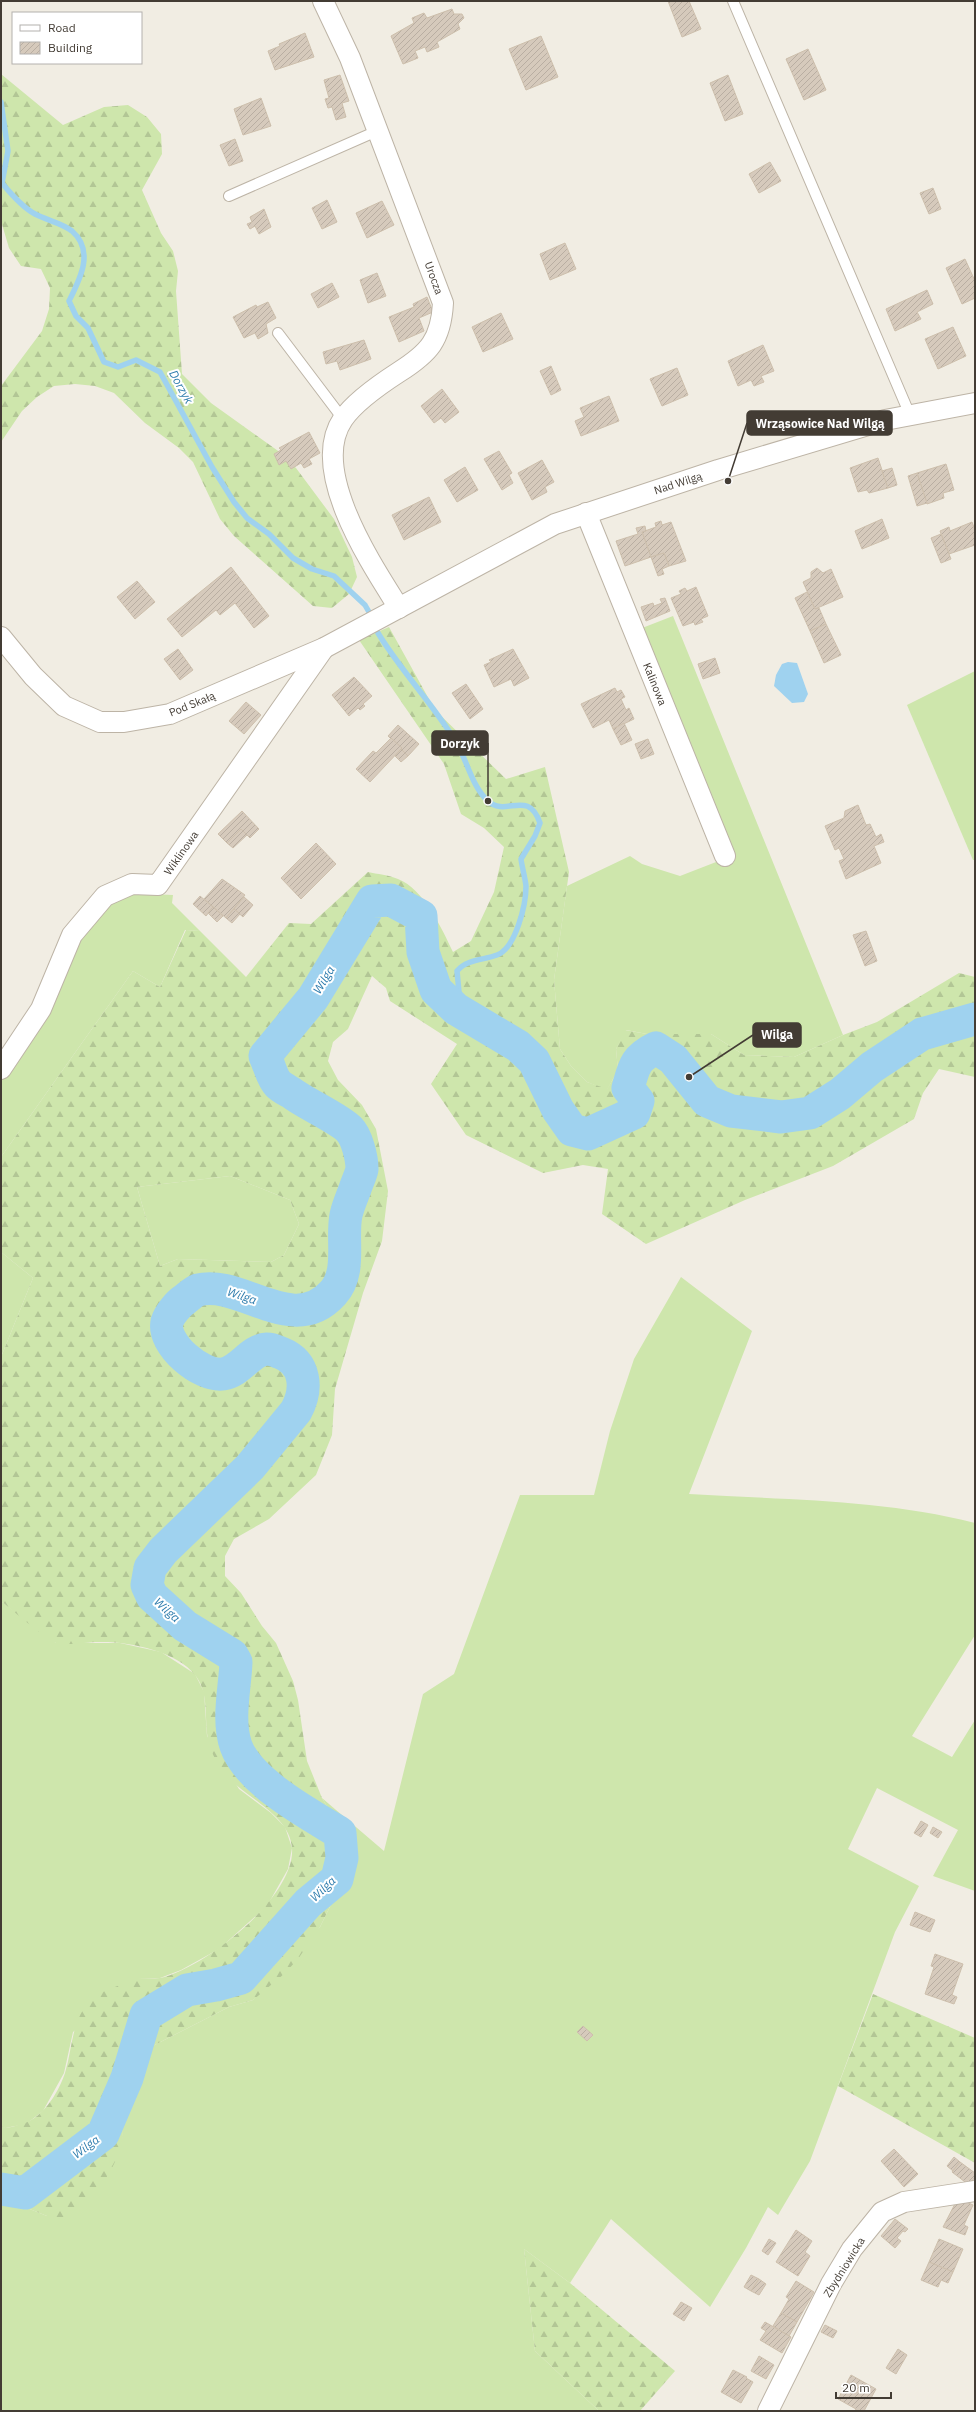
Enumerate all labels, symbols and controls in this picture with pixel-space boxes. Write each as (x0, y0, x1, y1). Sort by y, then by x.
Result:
legend (12, 12, 142, 64)
text: Road (48, 20, 76, 35)
text: Building (48, 40, 93, 55)
street label: Urocza (422, 260, 446, 297)
water label: Dorzyk (166, 367, 197, 407)
callout: Wrząsowice Nad Wilgą (747, 411, 892, 435)
text: Wrząsowice Nad Wilgą (755, 416, 885, 431)
street label: Nad Wilgą (652, 469, 704, 497)
street label: Kalinowa (640, 661, 670, 708)
street label: Pod Skałą (167, 688, 217, 720)
callout: Dorzyk (432, 731, 488, 755)
text: Dorzyk (440, 736, 480, 751)
street label: Wiklinowa (161, 828, 201, 878)
water label: Wilga (309, 963, 338, 996)
callout: Wilga (753, 1023, 801, 1047)
text: Wilga (761, 1027, 793, 1042)
water label: Wilga (226, 1284, 259, 1307)
water label: Wilga (151, 1594, 183, 1625)
water label: Wilga (307, 1873, 339, 1904)
water label: Wilga (69, 2132, 102, 2162)
street label: Zbydniowicka (820, 2234, 868, 2300)
scale bar (836, 2374, 891, 2400)
text: 20 m (842, 2380, 870, 2395)

